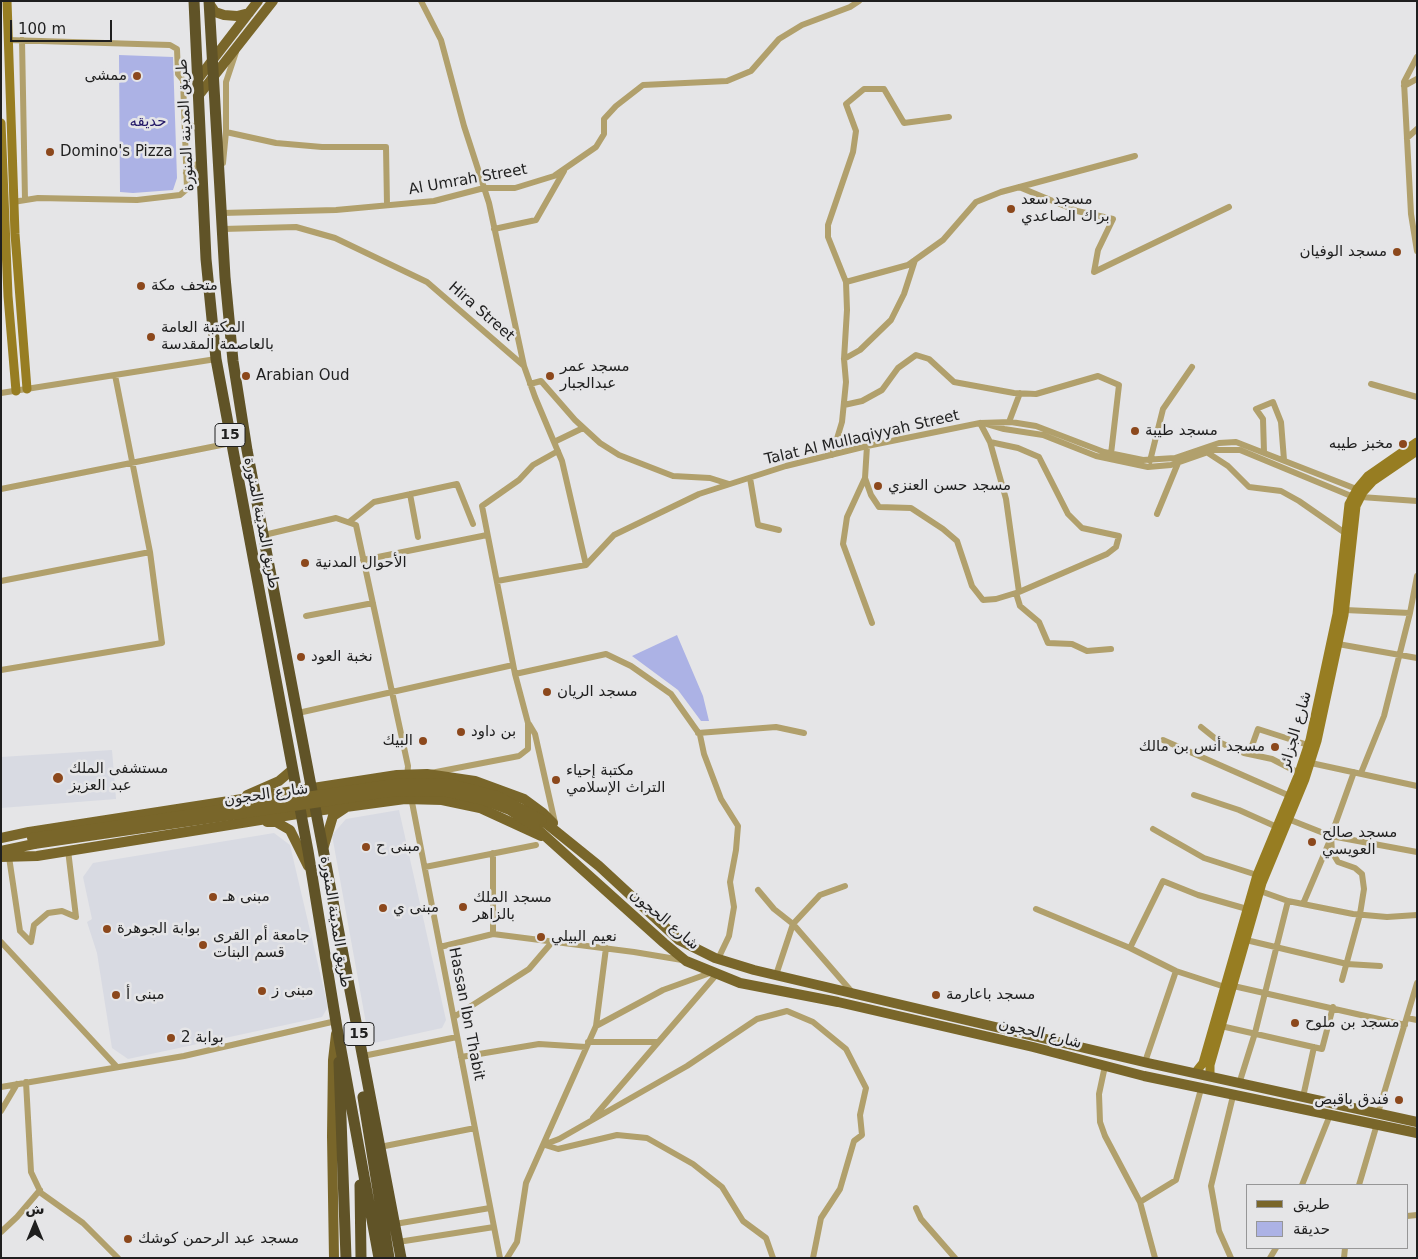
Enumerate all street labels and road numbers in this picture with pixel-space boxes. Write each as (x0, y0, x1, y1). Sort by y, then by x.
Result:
street label: طريق المدينة المنورة (174, 58, 198, 192)
street label: Al Umrah Street (407, 161, 529, 199)
street label: Hira Street (444, 279, 518, 345)
street label: Talat Al Mullaqiyyah Street (763, 407, 961, 469)
road number: 15 (215, 424, 245, 446)
street label: طريق المدينة المنورة (239, 456, 283, 590)
street label: شارع الجزائر (1276, 689, 1316, 773)
street label: شارع الحجون (223, 780, 309, 810)
street label: طريق المدينة المنورة (316, 855, 354, 989)
street label: شارع الحجون (626, 886, 702, 954)
street label: Hassan Ibn Thabit (444, 946, 488, 1082)
street label: شارع الحجون (997, 1015, 1083, 1053)
road number: 15 (344, 1022, 374, 1046)

